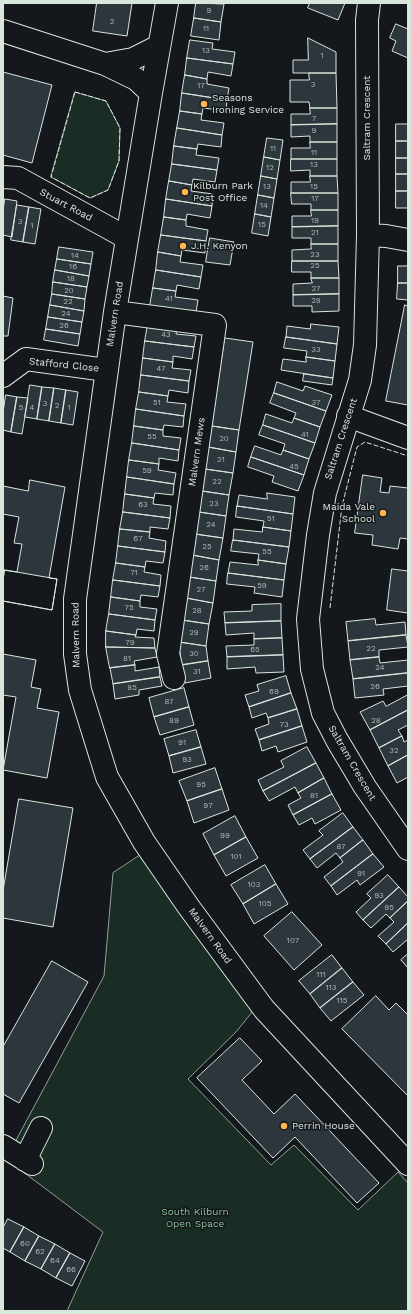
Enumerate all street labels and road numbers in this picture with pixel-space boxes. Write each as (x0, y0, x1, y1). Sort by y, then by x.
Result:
street label: Saltram Crescent (361, 75, 373, 161)
street label: Stuart Road (37, 186, 95, 224)
street label: Malvern Road (104, 280, 126, 348)
street label: Stafford Close (28, 355, 100, 375)
street label: Saltram Crescent (322, 397, 360, 481)
street label: Malvern Mews (186, 417, 208, 487)
street label: Malvern Road (69, 602, 83, 668)
street label: Saltram Crescent (326, 723, 378, 803)
street label: Malvern Road (186, 906, 234, 966)

